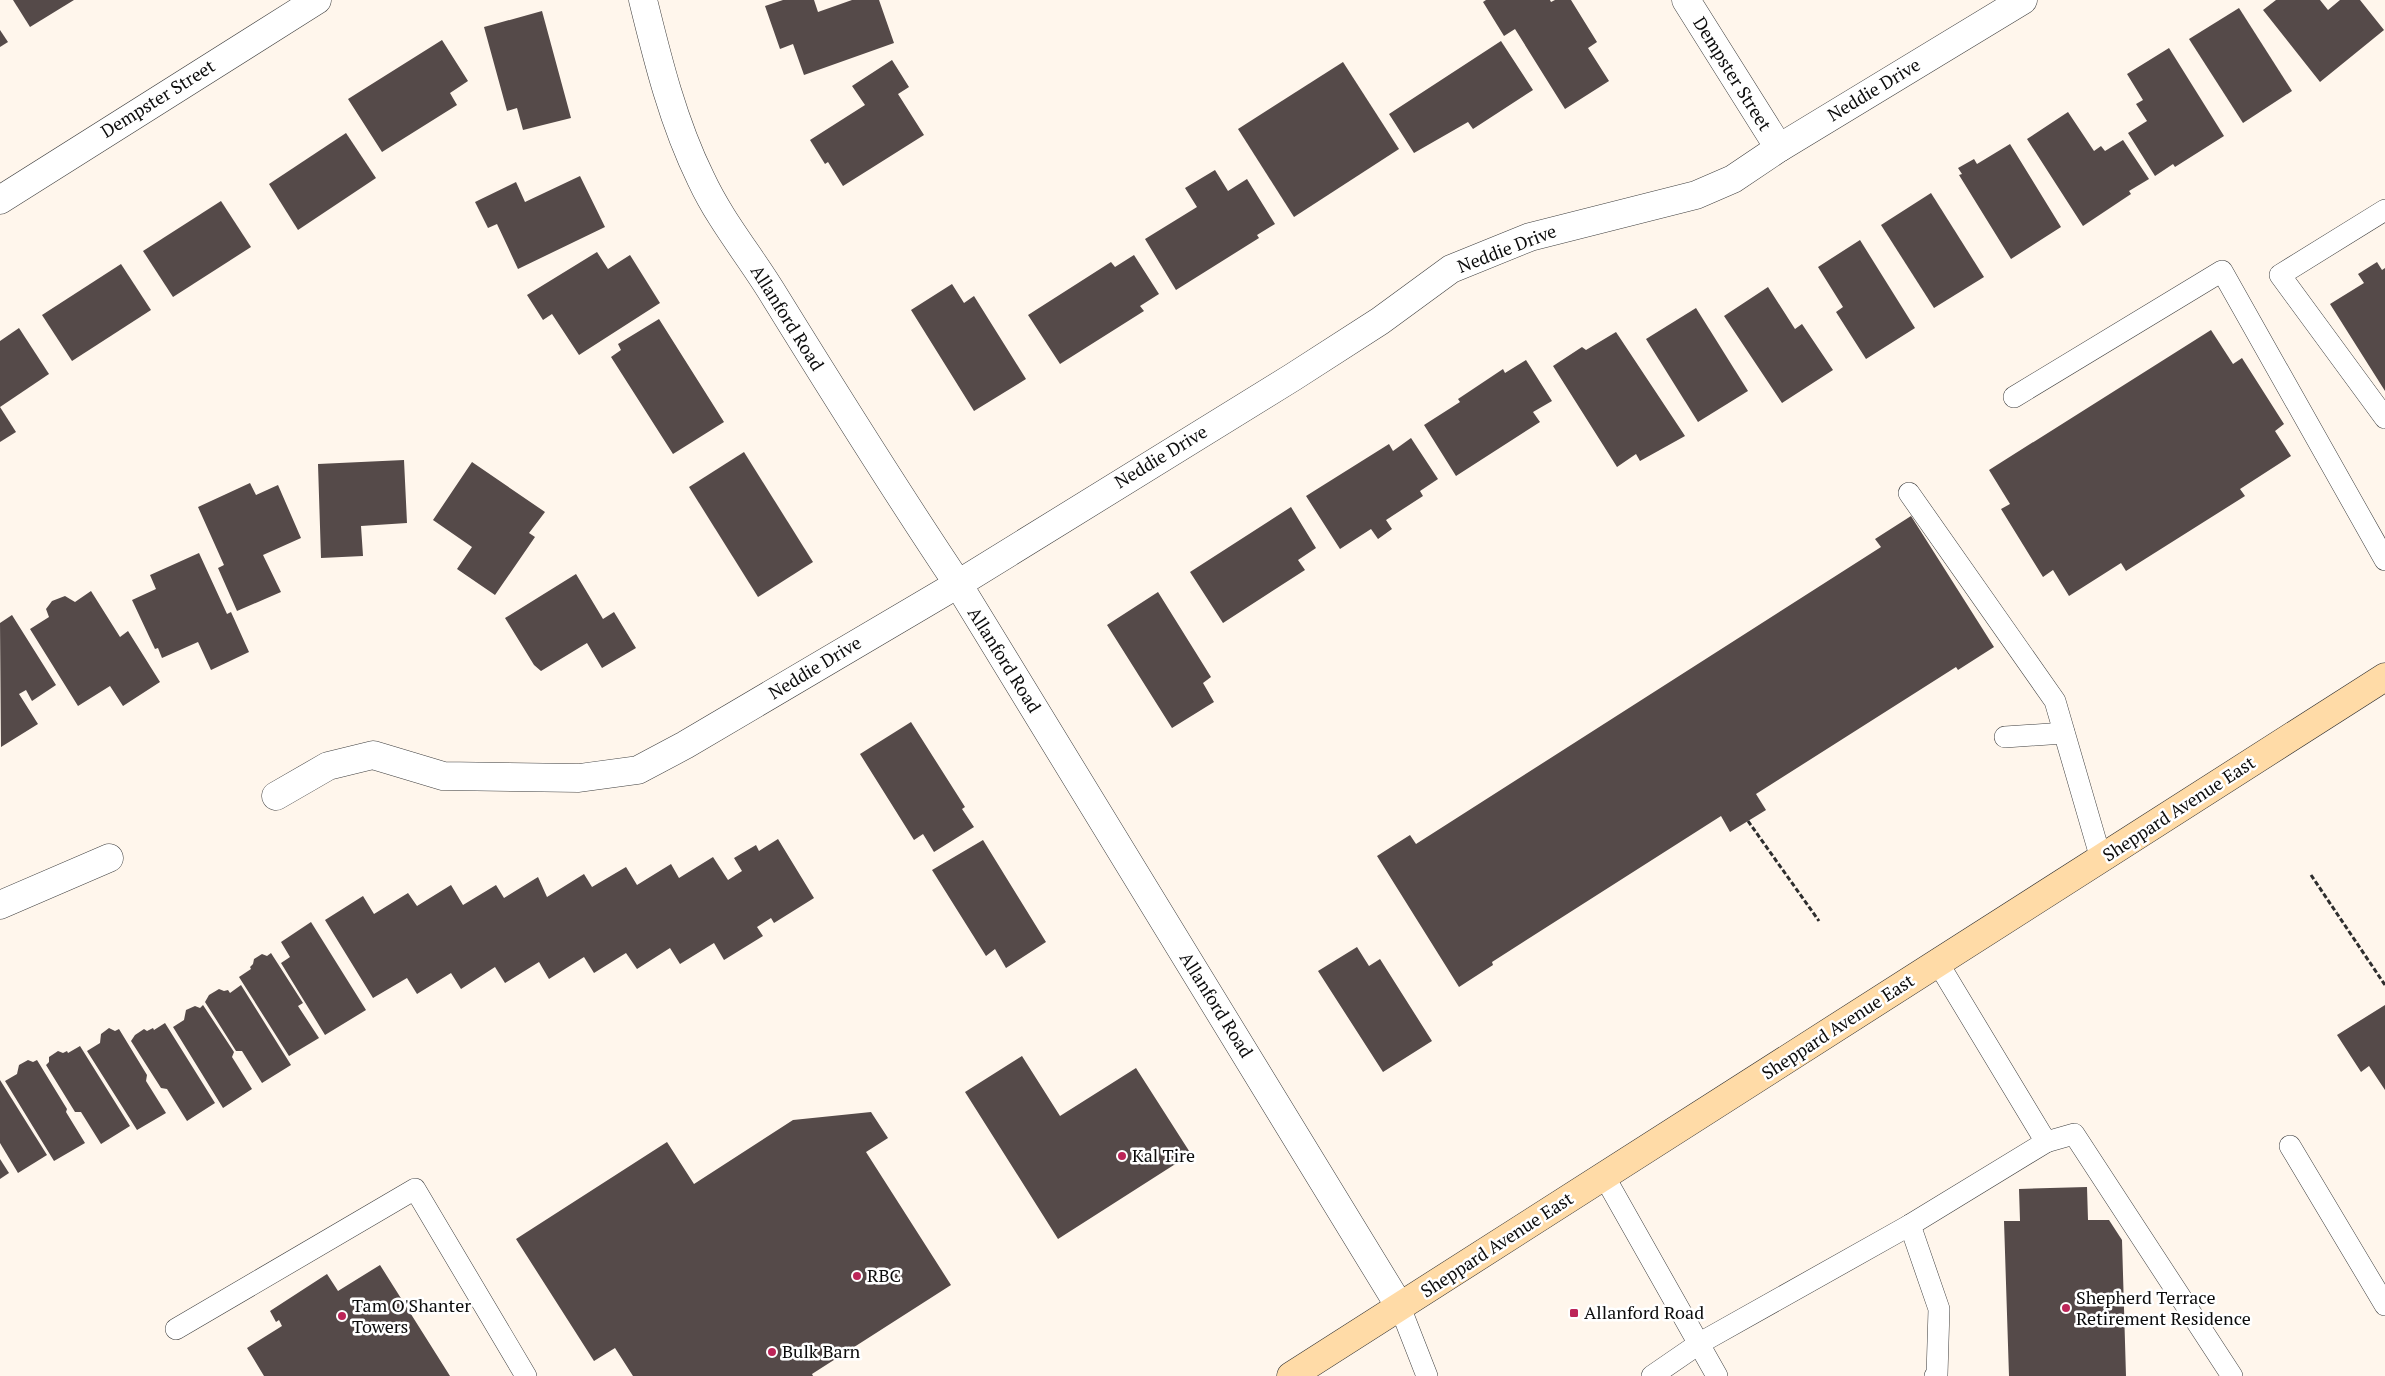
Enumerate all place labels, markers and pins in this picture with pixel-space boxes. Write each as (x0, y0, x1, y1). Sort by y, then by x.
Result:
place label: Kal Tire (1132, 1143, 1195, 1167)
marker: Kal Tire (1116, 1150, 1128, 1162)
place label: RBC (867, 1263, 901, 1287)
marker: RBC (851, 1270, 863, 1282)
place label: Shepherd Terrace Retirement Residence (2076, 1285, 2251, 1330)
place label: Tam O'Shanter Towers (352, 1293, 471, 1338)
place label: Allanford Road (1584, 1300, 1704, 1324)
marker: Shepherd Terrace Retirement Residence (2060, 1302, 2072, 1314)
marker: Allanford Road (1568, 1307, 1580, 1319)
marker: Tam O'Shanter Towers (336, 1310, 348, 1322)
place label: Bulk Barn (782, 1339, 861, 1363)
marker: Bulk Barn (766, 1346, 778, 1358)

